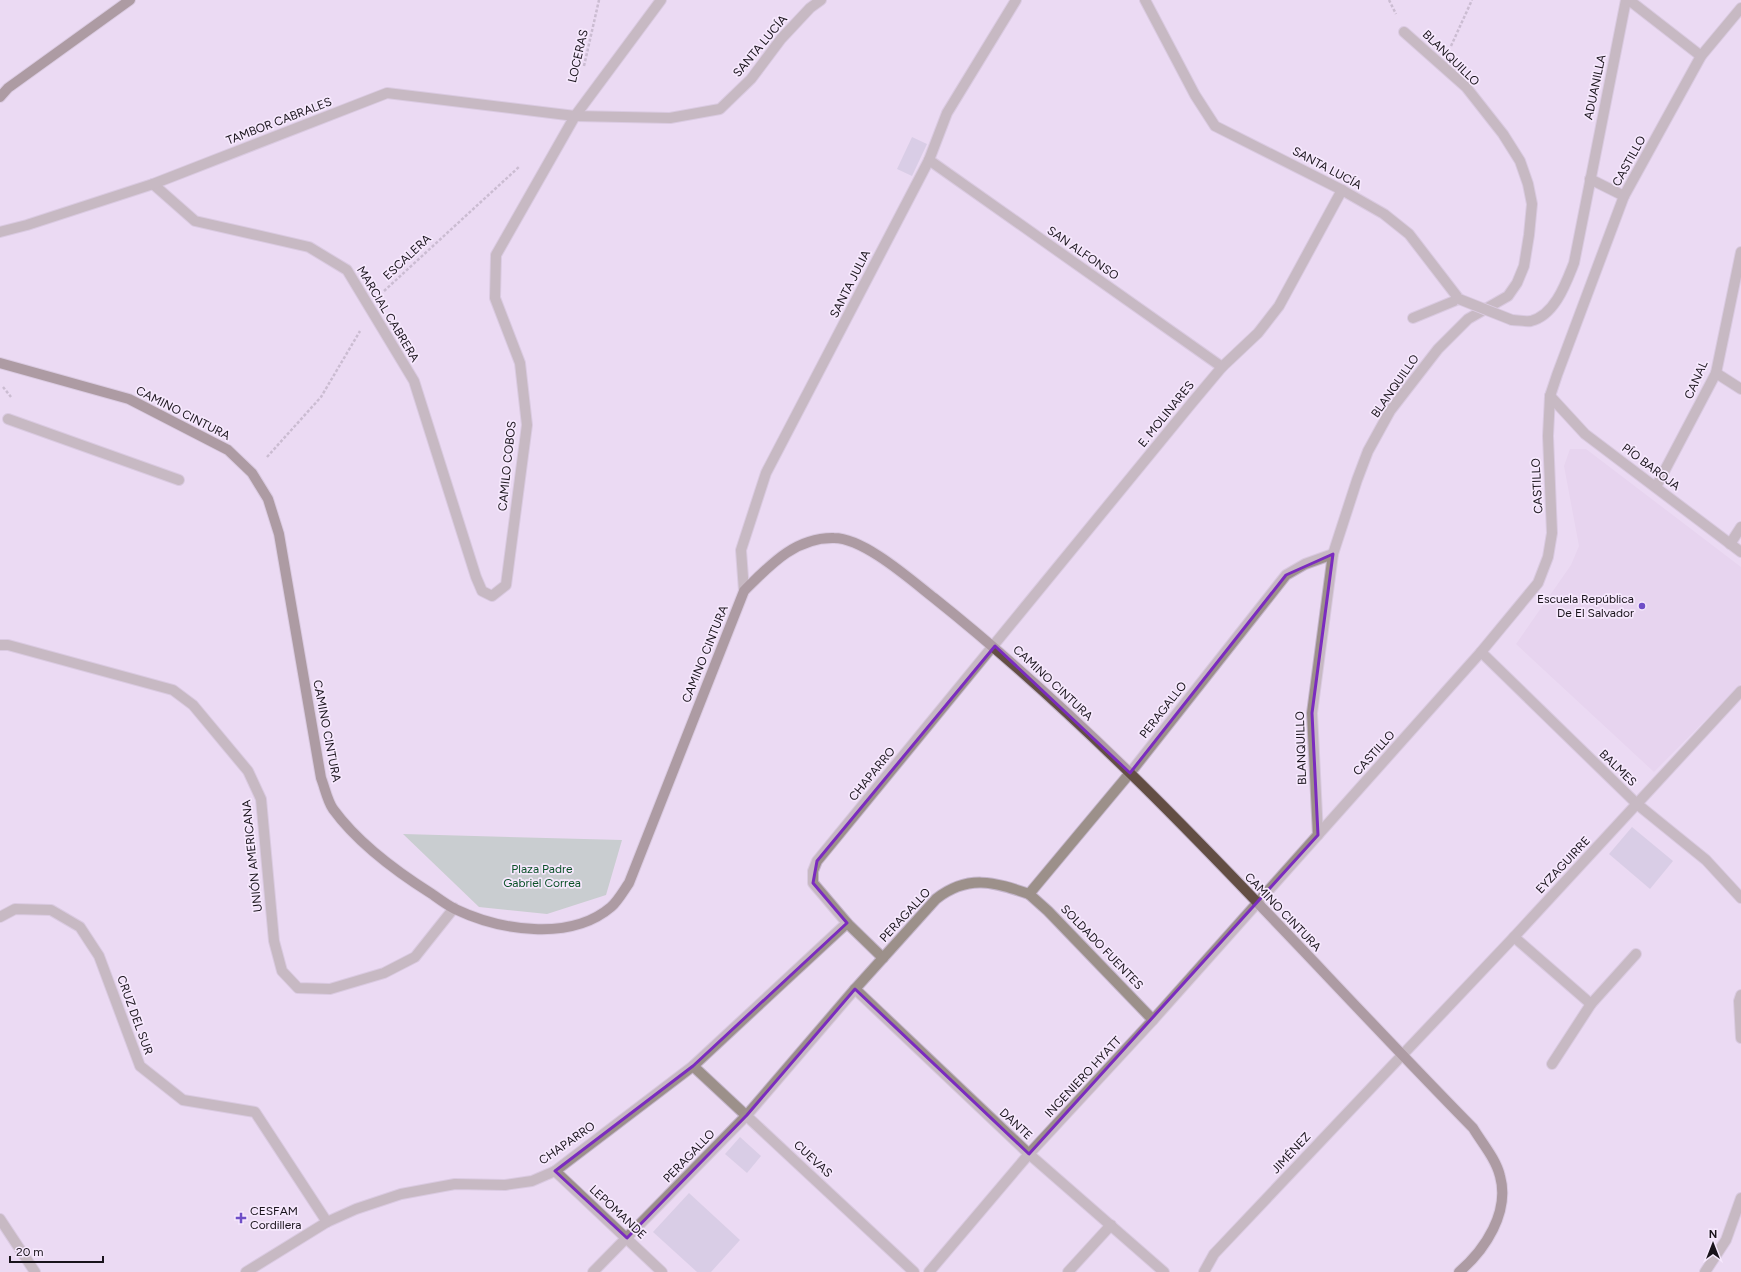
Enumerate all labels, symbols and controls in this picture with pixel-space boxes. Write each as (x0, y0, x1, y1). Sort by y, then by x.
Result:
street label: SANTA LUCÍA (730, 12, 790, 80)
street label: BLANQUILLO (1420, 27, 1482, 89)
street label: LOCERAS (565, 28, 591, 84)
street label: ADUANILLA (1581, 53, 1609, 121)
street label: TAMBOR CABRALES (224, 94, 334, 148)
street label: CASTILLO (1609, 133, 1649, 189)
street label: SANTA LUCÍA (1290, 144, 1364, 192)
street label: SAN ALFONSO (1045, 223, 1121, 283)
street label: ESCALERA (380, 231, 434, 283)
street label: SANTA JULIA (827, 248, 873, 320)
street label: MARCIAL CABRERA (354, 264, 422, 364)
street label: BLANQUILLO (1368, 352, 1422, 420)
street label: CANAL (1681, 358, 1711, 401)
street label: E. MOLINARES (1135, 378, 1197, 450)
street label: CAMINO CINTURA (134, 383, 232, 443)
street label: CAMILO COBOS (495, 420, 519, 512)
street label: PÍO BAROJA (1619, 441, 1683, 493)
street label: CASTILLO (1529, 458, 1545, 514)
place label: Escuela República De El Salvador (1537, 592, 1634, 620)
marker: Escuela República De El Salvador (1637, 601, 1647, 611)
street label: CAMINO CINTURA (679, 603, 731, 705)
street label: CAMINO CINTURA (1010, 643, 1096, 723)
street label: CAMINO CINTURA (310, 679, 344, 783)
street label: PERAGALLO (1137, 679, 1189, 741)
street label: BLANQUILLO (1293, 711, 1309, 785)
street label: CASTILLO (1350, 728, 1398, 778)
street label: CHAPARRO (846, 744, 898, 804)
street label: BALMES (1596, 747, 1640, 789)
street label: UNIÓN AMERICANA (239, 799, 265, 913)
street label: EYZAGUIRRE (1533, 834, 1593, 896)
park label: Plaza Padre Gabriel Correa (503, 862, 581, 890)
street label: CAMINO CINTURA (1242, 870, 1324, 954)
street label: PERAGALLO (877, 885, 933, 945)
street label: SOLDADO FUENTES (1058, 902, 1146, 992)
street label: CRUZ DEL SUR (114, 973, 156, 1057)
street label: INGENIERO HYATT (1042, 1033, 1124, 1120)
street label: DANTE (997, 1105, 1035, 1143)
street label: CHAPARRO (536, 1119, 598, 1167)
street label: PERAGALLO (660, 1127, 718, 1185)
street label: JIMÉNEZ (1269, 1129, 1314, 1176)
street label: CUEVAS (791, 1138, 835, 1180)
street label: LEPOMANDE (587, 1182, 649, 1242)
place label: CESFAM Cordillera (250, 1204, 302, 1232)
marker: CESFAM Cordillera (235, 1212, 247, 1224)
north arrow (1693, 1224, 1733, 1264)
text: N (1709, 1228, 1717, 1241)
scale bar (10, 1238, 103, 1264)
text: 20 m (16, 1245, 44, 1259)

